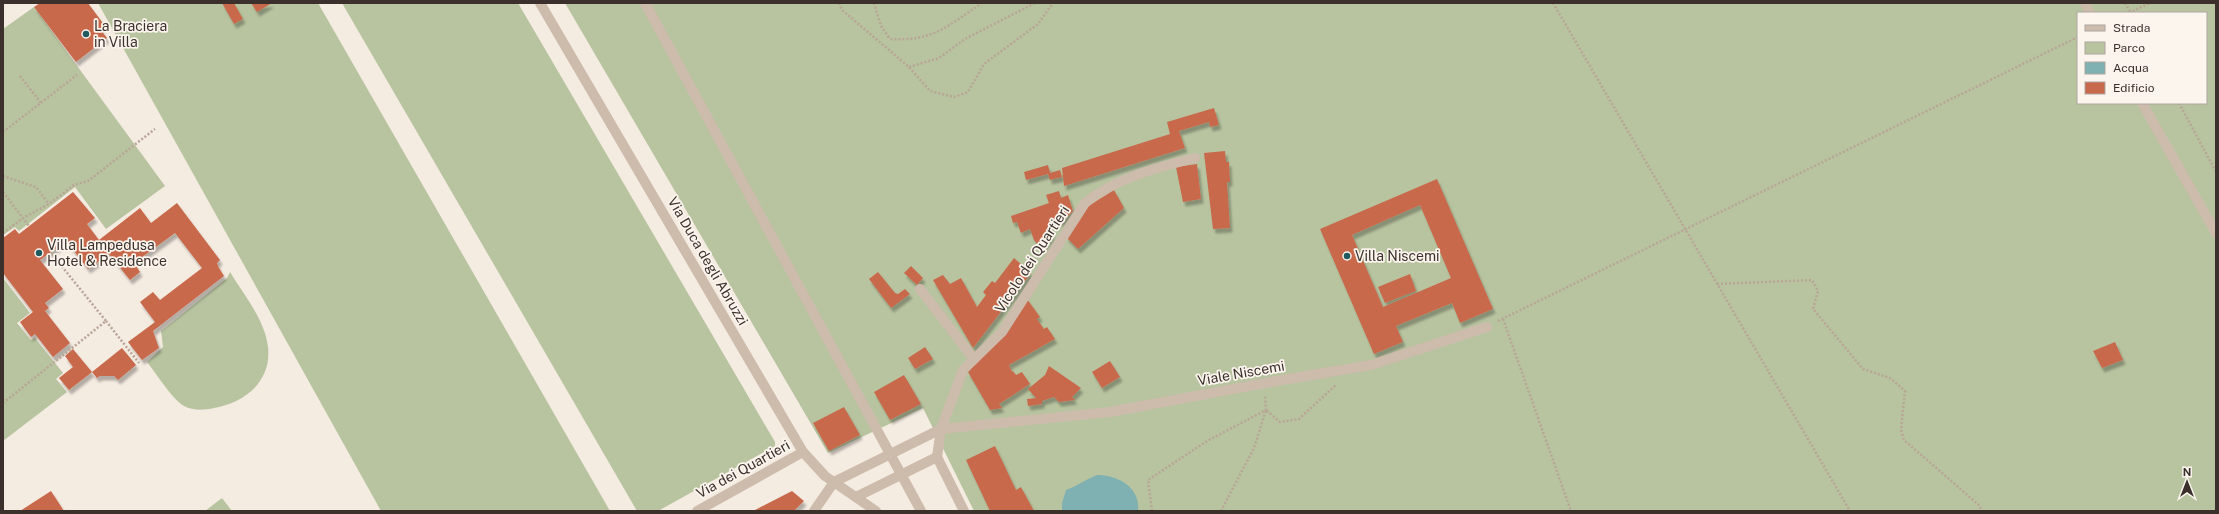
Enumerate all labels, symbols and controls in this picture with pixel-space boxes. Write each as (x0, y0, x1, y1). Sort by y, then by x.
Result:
legend (2077, 12, 2207, 104)
place label: La Braciera in Villa (94, 18, 167, 50)
text: Strada (2113, 21, 2150, 35)
marker: La Braciera in Villa (81, 29, 91, 39)
text: Parco (2113, 41, 2145, 55)
text: Acqua (2113, 61, 2149, 75)
text: Edificio (2113, 81, 2155, 95)
street label: Via Duca degli Abruzzi (665, 194, 751, 328)
street label: Vicolo dei Quartieri (992, 203, 1072, 315)
place label: Villa Lampedusa Hotel & Residence (47, 237, 167, 269)
marker: Villa Lampedusa Hotel & Residence (34, 248, 44, 258)
place label: Villa Niscemi (1355, 248, 1440, 264)
marker: Villa Niscemi (1342, 251, 1352, 261)
street label: Viale Niscemi (1196, 357, 1286, 389)
street label: Via dei Quartieri (693, 437, 793, 501)
north arrow (2167, 462, 2207, 502)
text: N (2183, 466, 2191, 478)

